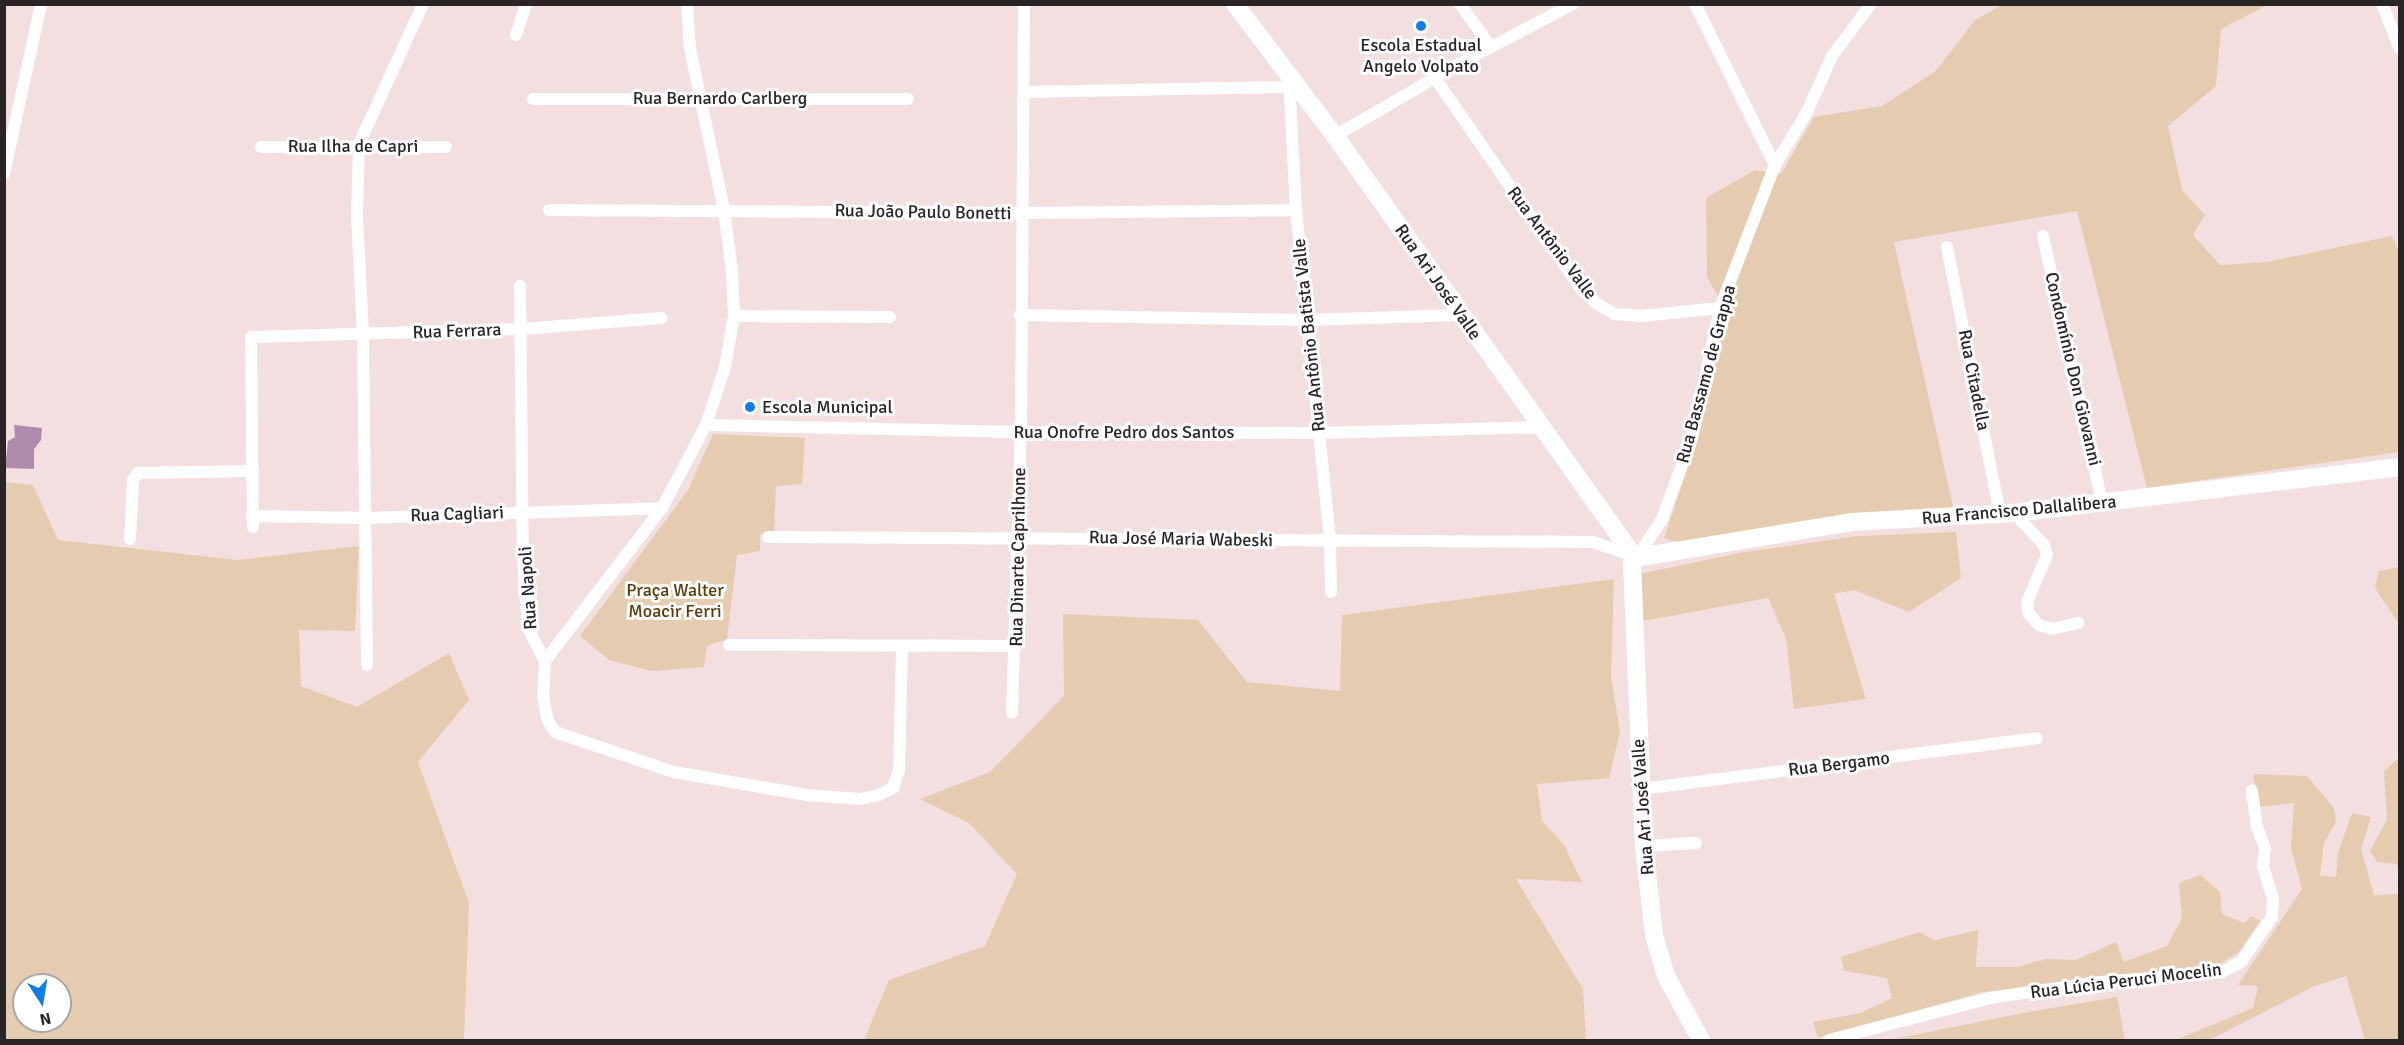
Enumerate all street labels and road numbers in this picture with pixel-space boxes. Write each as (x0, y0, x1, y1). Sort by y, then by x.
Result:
street label: Rua Bernardo Carlberg (633, 87, 807, 109)
street label: Rua Ilha de Capri (288, 135, 418, 157)
street label: Rua Antônio Valle (1503, 182, 1601, 304)
street label: Rua João Paulo Bonetti (834, 200, 1012, 224)
street label: Rua Ari José Valle (1390, 220, 1486, 344)
street label: Rua Antônio Batista Valle (1288, 237, 1330, 433)
street label: Condomínio Don Giovanni (2040, 270, 2106, 468)
street label: Rua Bassamo de Grappa (1672, 282, 1740, 466)
street label: Rua Ferrara (412, 319, 502, 343)
street label: Rua Citadella (1954, 328, 1994, 432)
street label: Rua Onofre Pedro dos Santos (1014, 421, 1234, 443)
street label: Rua Dinarte Caprilhone (1006, 467, 1030, 647)
street label: Rua Francisco Dallalibera (1921, 491, 2117, 529)
street label: Rua Cagliari (410, 502, 504, 526)
street label: Rua José Maria Wabeski (1089, 527, 1273, 551)
street label: Rua Napoli (514, 546, 542, 630)
street label: Rua Ari José Valle (1627, 738, 1659, 876)
street label: Rua Bergamo (1787, 747, 1891, 781)
street label: Rua Lúcia Peruci Mocelin (2029, 959, 2223, 1003)

